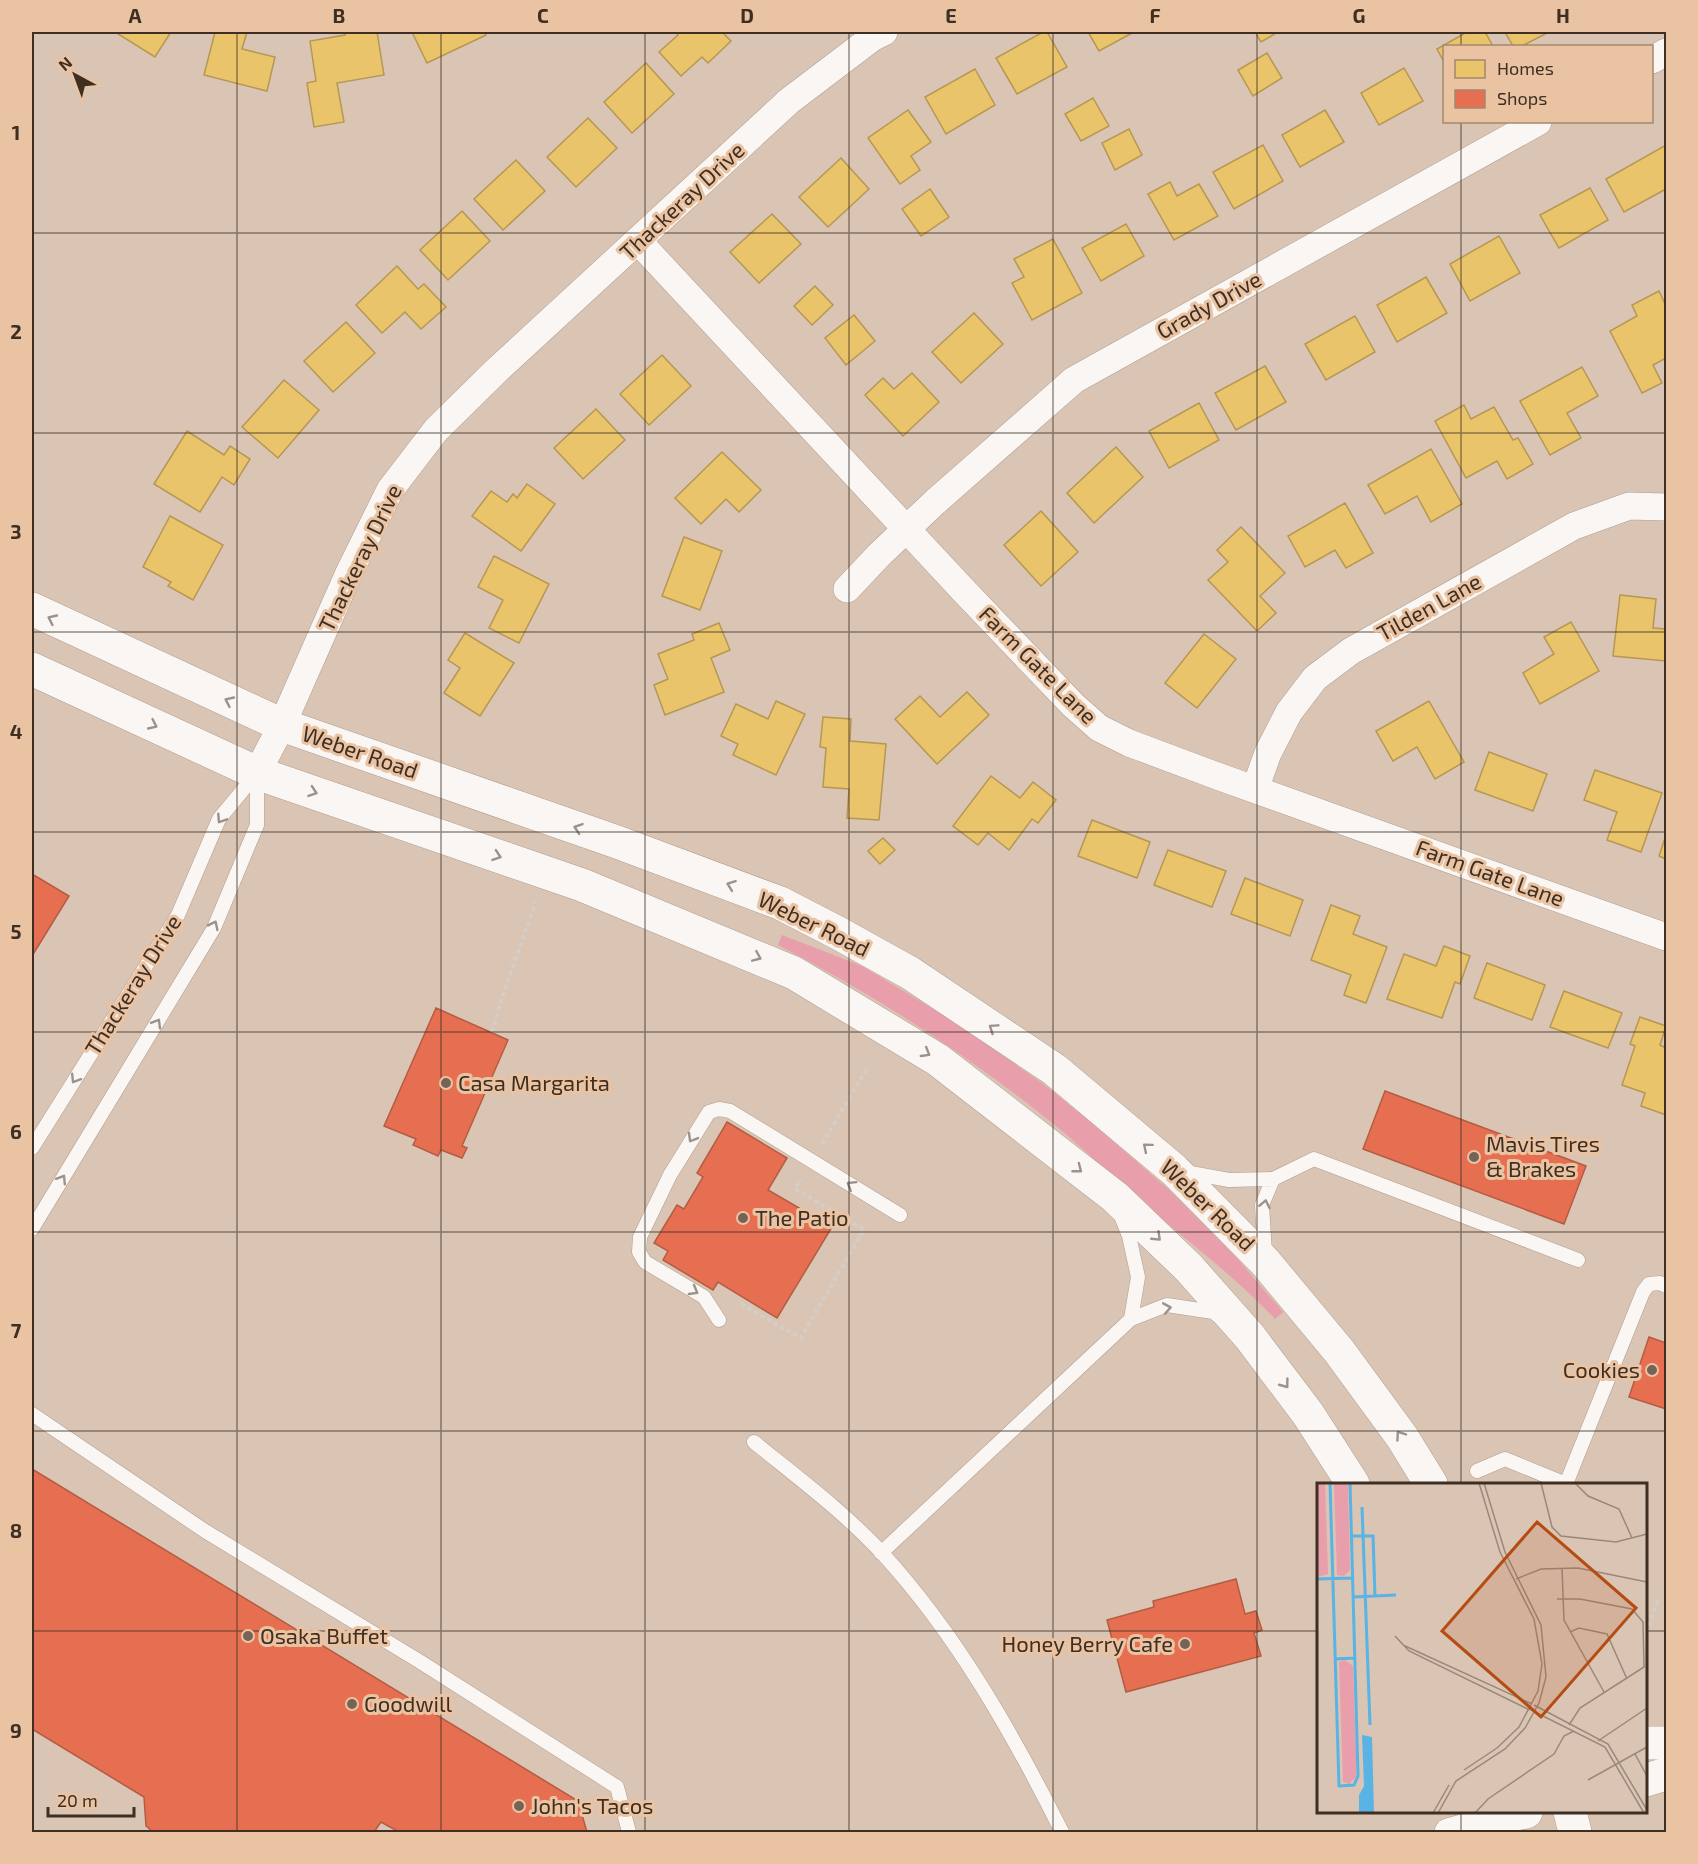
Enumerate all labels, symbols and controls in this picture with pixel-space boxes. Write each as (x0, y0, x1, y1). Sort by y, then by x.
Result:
text: A (128, 3, 142, 27)
text: B (333, 3, 345, 27)
text: C (537, 3, 549, 27)
text: D (740, 3, 754, 27)
text: E (945, 3, 957, 27)
text: F (1149, 3, 1161, 27)
text: G (1353, 3, 1365, 27)
text: H (1556, 3, 1570, 27)
north arrow (45, 45, 105, 105)
legend (1443, 45, 1653, 123)
text: N (54, 52, 75, 74)
text: Homes (1497, 57, 1554, 79)
text: Shops (1497, 87, 1547, 109)
text: 1 (12, 120, 20, 144)
street label: Thackeray Drive (614, 136, 749, 264)
street label: Grady Drive (1152, 265, 1265, 344)
text: 2 (10, 319, 22, 343)
street label: Thackeray Drive (312, 480, 406, 635)
text: 3 (10, 519, 22, 543)
street label: Tilden Lane (1372, 567, 1485, 645)
street label: Farm Gate Lane (975, 600, 1103, 728)
one-way arrow (47, 614, 58, 626)
one-way arrow (224, 696, 235, 708)
one-way arrow (147, 717, 158, 729)
text: 4 (10, 719, 23, 743)
street label: Weber Road (299, 719, 422, 783)
one-way arrow (307, 785, 318, 798)
one-way arrow (217, 812, 228, 823)
one-way arrow (573, 822, 584, 835)
street label: Farm Gate Lane (1413, 833, 1568, 911)
one-way arrow (491, 848, 502, 861)
one-way arrow (726, 879, 736, 892)
street label: Weber Road (755, 885, 874, 961)
street label: Thackeray Drive (79, 910, 186, 1059)
text: 5 (10, 919, 22, 943)
one-way arrow (207, 921, 219, 932)
one-way arrow (751, 950, 762, 962)
one-way arrow (150, 1019, 162, 1029)
one-way arrow (989, 1024, 1000, 1035)
one-way arrow (920, 1045, 931, 1056)
place label: Casa Margarita (458, 1069, 610, 1095)
one-way arrow (70, 1073, 82, 1083)
marker: Casa Margarita (439, 1076, 453, 1090)
text: 6 (10, 1119, 22, 1143)
place label: Mavis Tires & Brakes (1486, 1130, 1600, 1181)
one-way arrow (687, 1132, 699, 1143)
one-way arrow (1143, 1143, 1154, 1154)
marker: Mavis Tires & Brakes (1467, 1150, 1481, 1164)
street label: Weber Road (1156, 1153, 1261, 1256)
one-way arrow (1072, 1161, 1083, 1172)
one-way arrow (55, 1175, 67, 1185)
one-way arrow (846, 1181, 857, 1192)
one-way arrow (1257, 1199, 1270, 1209)
place label: The Patio (755, 1204, 849, 1230)
marker: The Patio (736, 1211, 750, 1225)
one-way arrow (1150, 1230, 1161, 1241)
one-way arrow (688, 1284, 698, 1296)
one-way arrow (1162, 1302, 1171, 1314)
text: 7 (11, 1318, 22, 1342)
place label: Cookies (1563, 1356, 1640, 1382)
marker: Cookies (1645, 1363, 1659, 1377)
one-way arrow (1278, 1377, 1289, 1388)
one-way arrow (1396, 1430, 1407, 1441)
inset map (1317, 1483, 1647, 1813)
text: 8 (10, 1518, 22, 1542)
place label: Osaka Buffet (260, 1622, 388, 1648)
marker: Osaka Buffet (241, 1629, 255, 1643)
place label: Honey Berry Cafe (1001, 1630, 1173, 1656)
marker: Honey Berry Cafe (1178, 1637, 1192, 1651)
place label: Goodwill (364, 1690, 453, 1716)
marker: Goodwill (345, 1697, 359, 1711)
text: 9 (10, 1718, 22, 1742)
scale bar (48, 1780, 134, 1818)
text: 20 m (57, 1789, 98, 1811)
place label: John's Tacos (531, 1792, 654, 1818)
marker: John's Tacos (512, 1799, 526, 1813)

